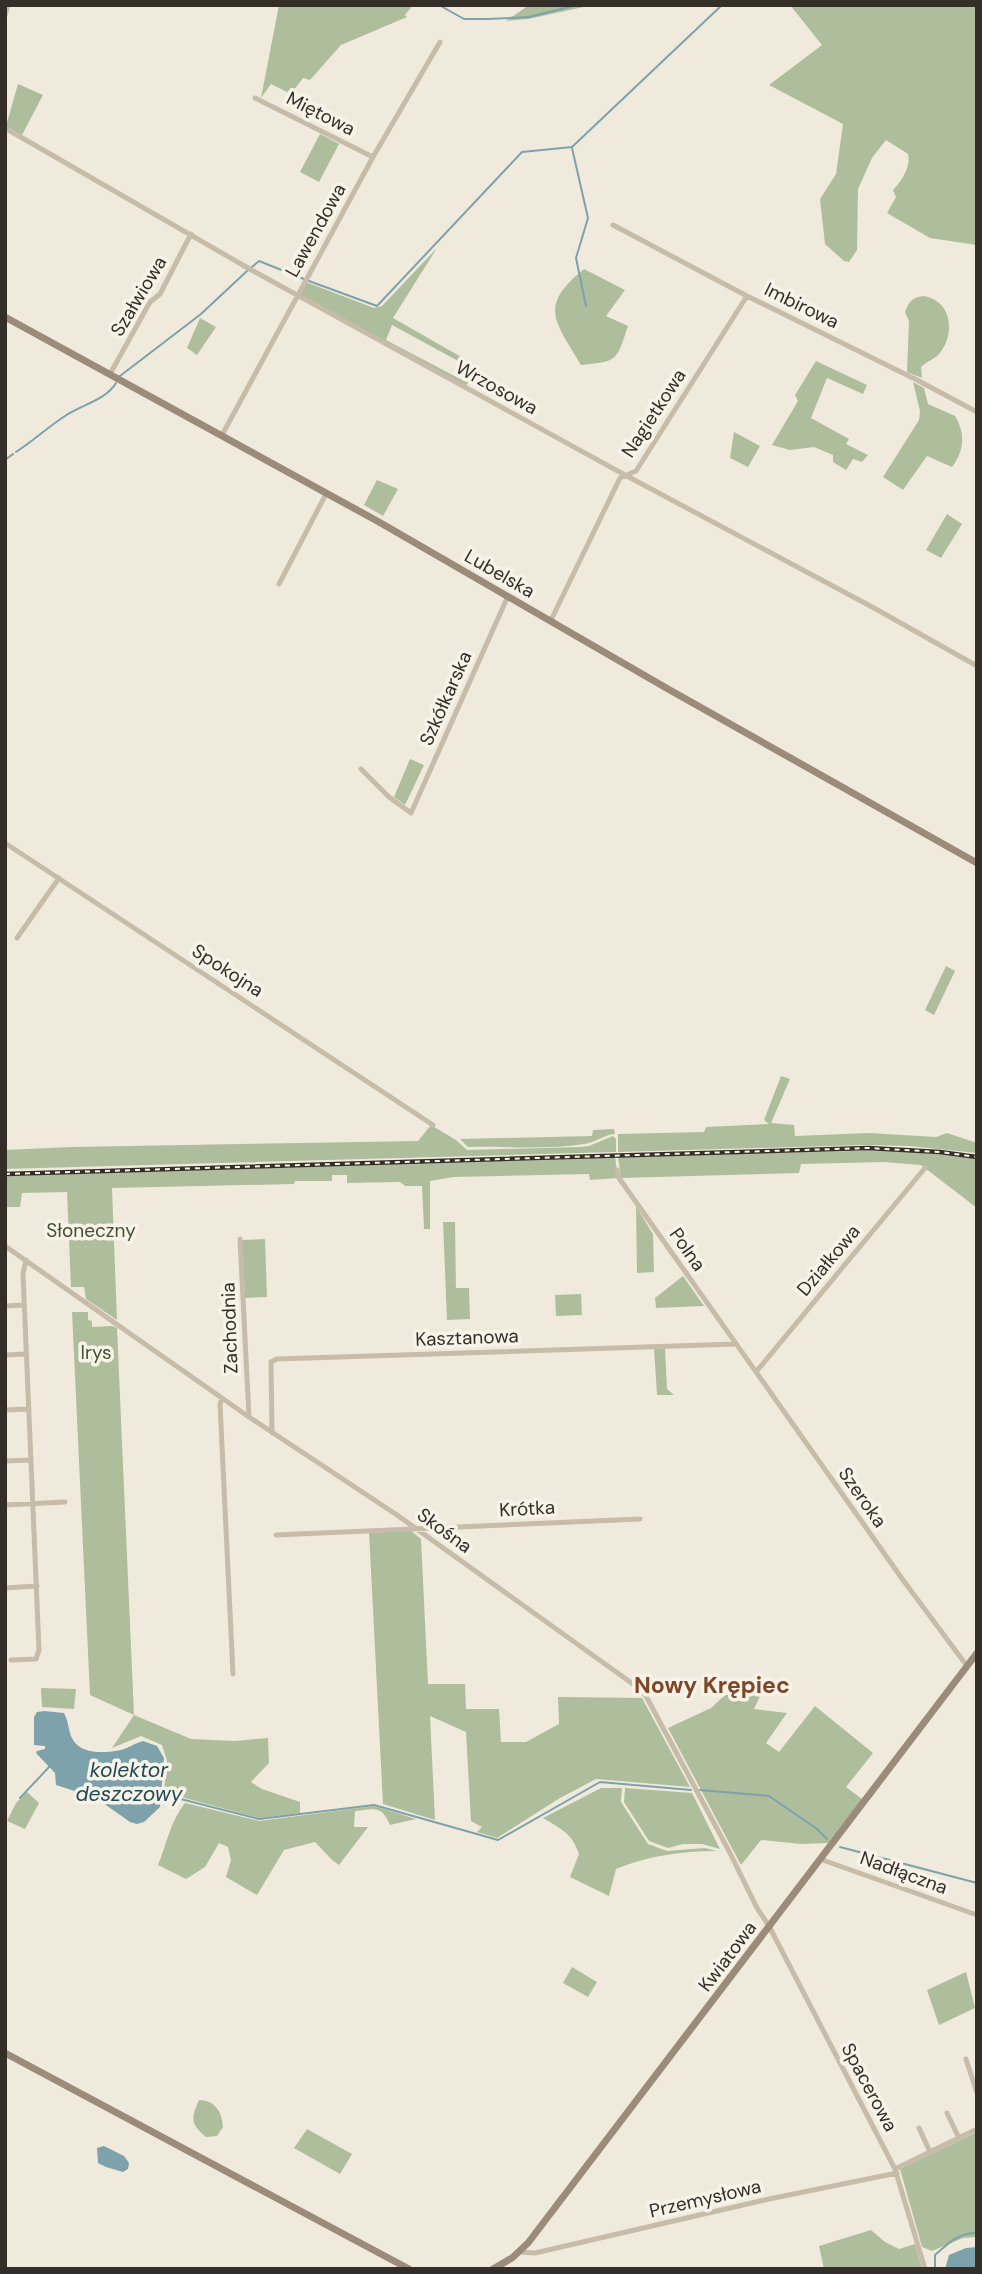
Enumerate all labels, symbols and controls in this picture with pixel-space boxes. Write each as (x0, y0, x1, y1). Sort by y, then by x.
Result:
street label: Miętowa (282, 86, 359, 141)
street label: Lawendowa (279, 179, 351, 281)
street label: Szałwiowa (105, 252, 172, 341)
street label: Imbirowa (760, 277, 843, 334)
street label: Wrzosowa (451, 355, 542, 420)
street label: Nagietkowa (615, 364, 691, 462)
street label: Lubelska (460, 543, 539, 604)
street label: Szkółkarska (414, 647, 477, 749)
street label: Spokojna (187, 938, 268, 1003)
park label: Słoneczny (46, 1218, 136, 1243)
street label: Działkowa (791, 1219, 866, 1301)
street label: Polna (664, 1223, 711, 1276)
street label: Zachodnia (215, 1282, 244, 1374)
street label: Kasztanowa (415, 1323, 519, 1352)
park label: Irys (80, 1340, 112, 1365)
street label: Szeroka (833, 1462, 892, 1532)
street label: Krótka (498, 1495, 556, 1522)
street label: Skośna (412, 1502, 477, 1559)
district label: Nowy Krępiec (634, 1670, 790, 1700)
water label: kolektor deszczowy (76, 1756, 184, 1808)
street label: Nadłączna (857, 1845, 951, 1900)
street label: Kwiatowa (693, 1916, 762, 1997)
street label: Spacerowa (836, 2039, 903, 2136)
street label: Przemysłowa (647, 2173, 763, 2223)

